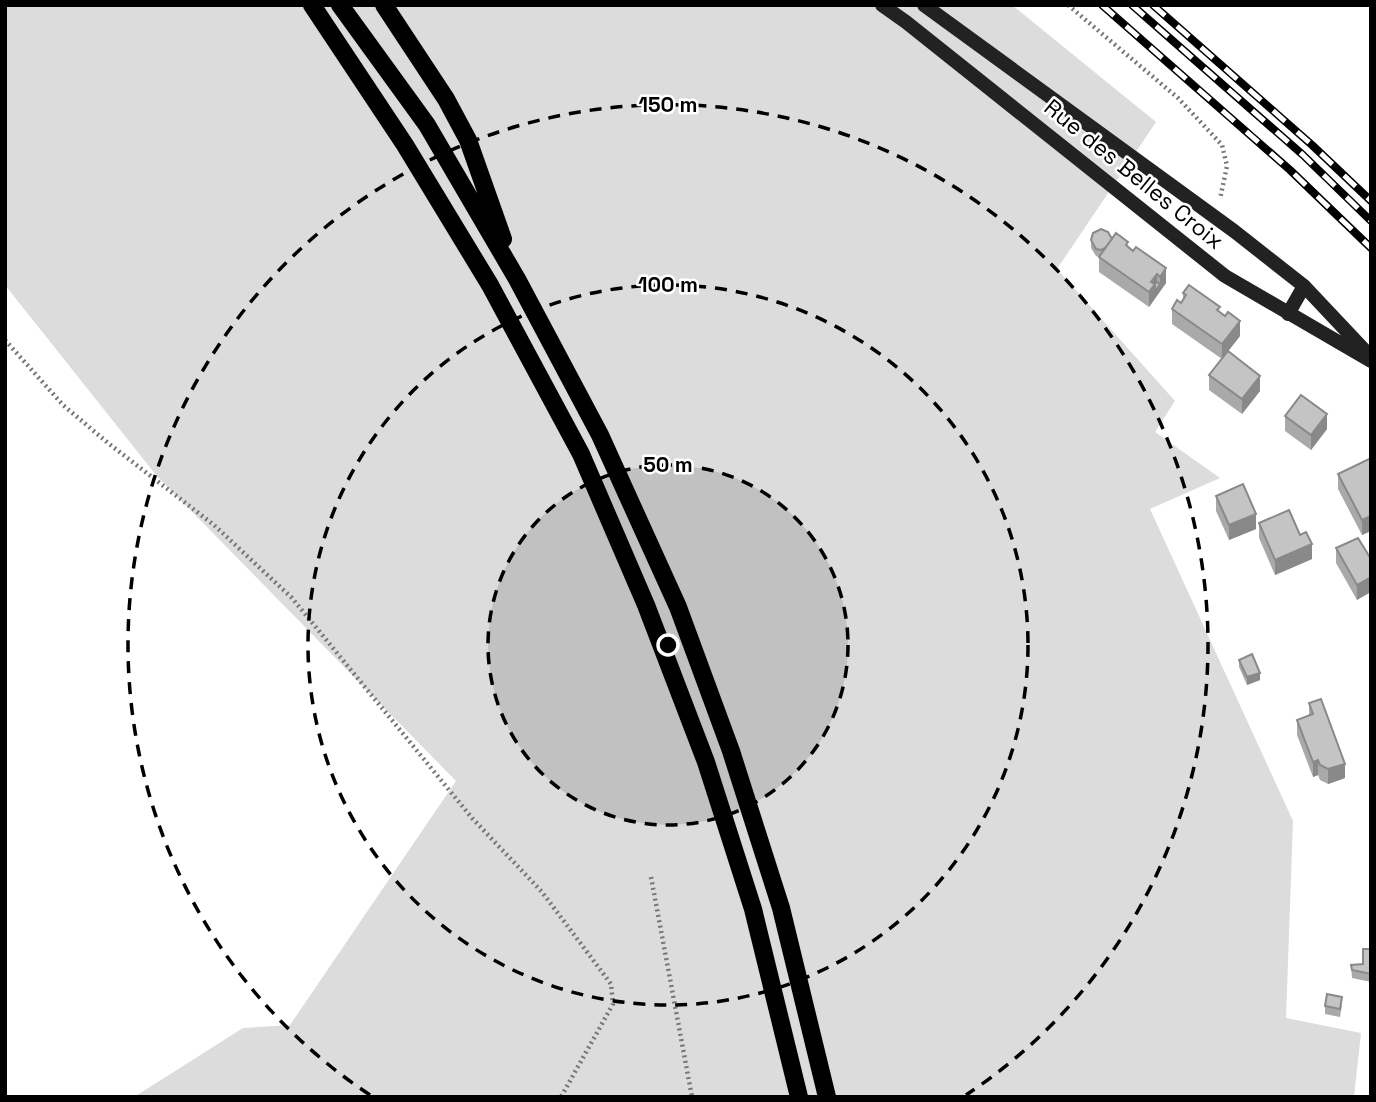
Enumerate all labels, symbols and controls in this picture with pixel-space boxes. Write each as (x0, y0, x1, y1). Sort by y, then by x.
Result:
text: 150 m (639, 91, 697, 118)
street label: Rue des Belles Croix (1038, 92, 1230, 256)
text: 100 m (638, 271, 698, 298)
text: 50 m (643, 451, 693, 478)
centre of rings (656, 633, 680, 657)

